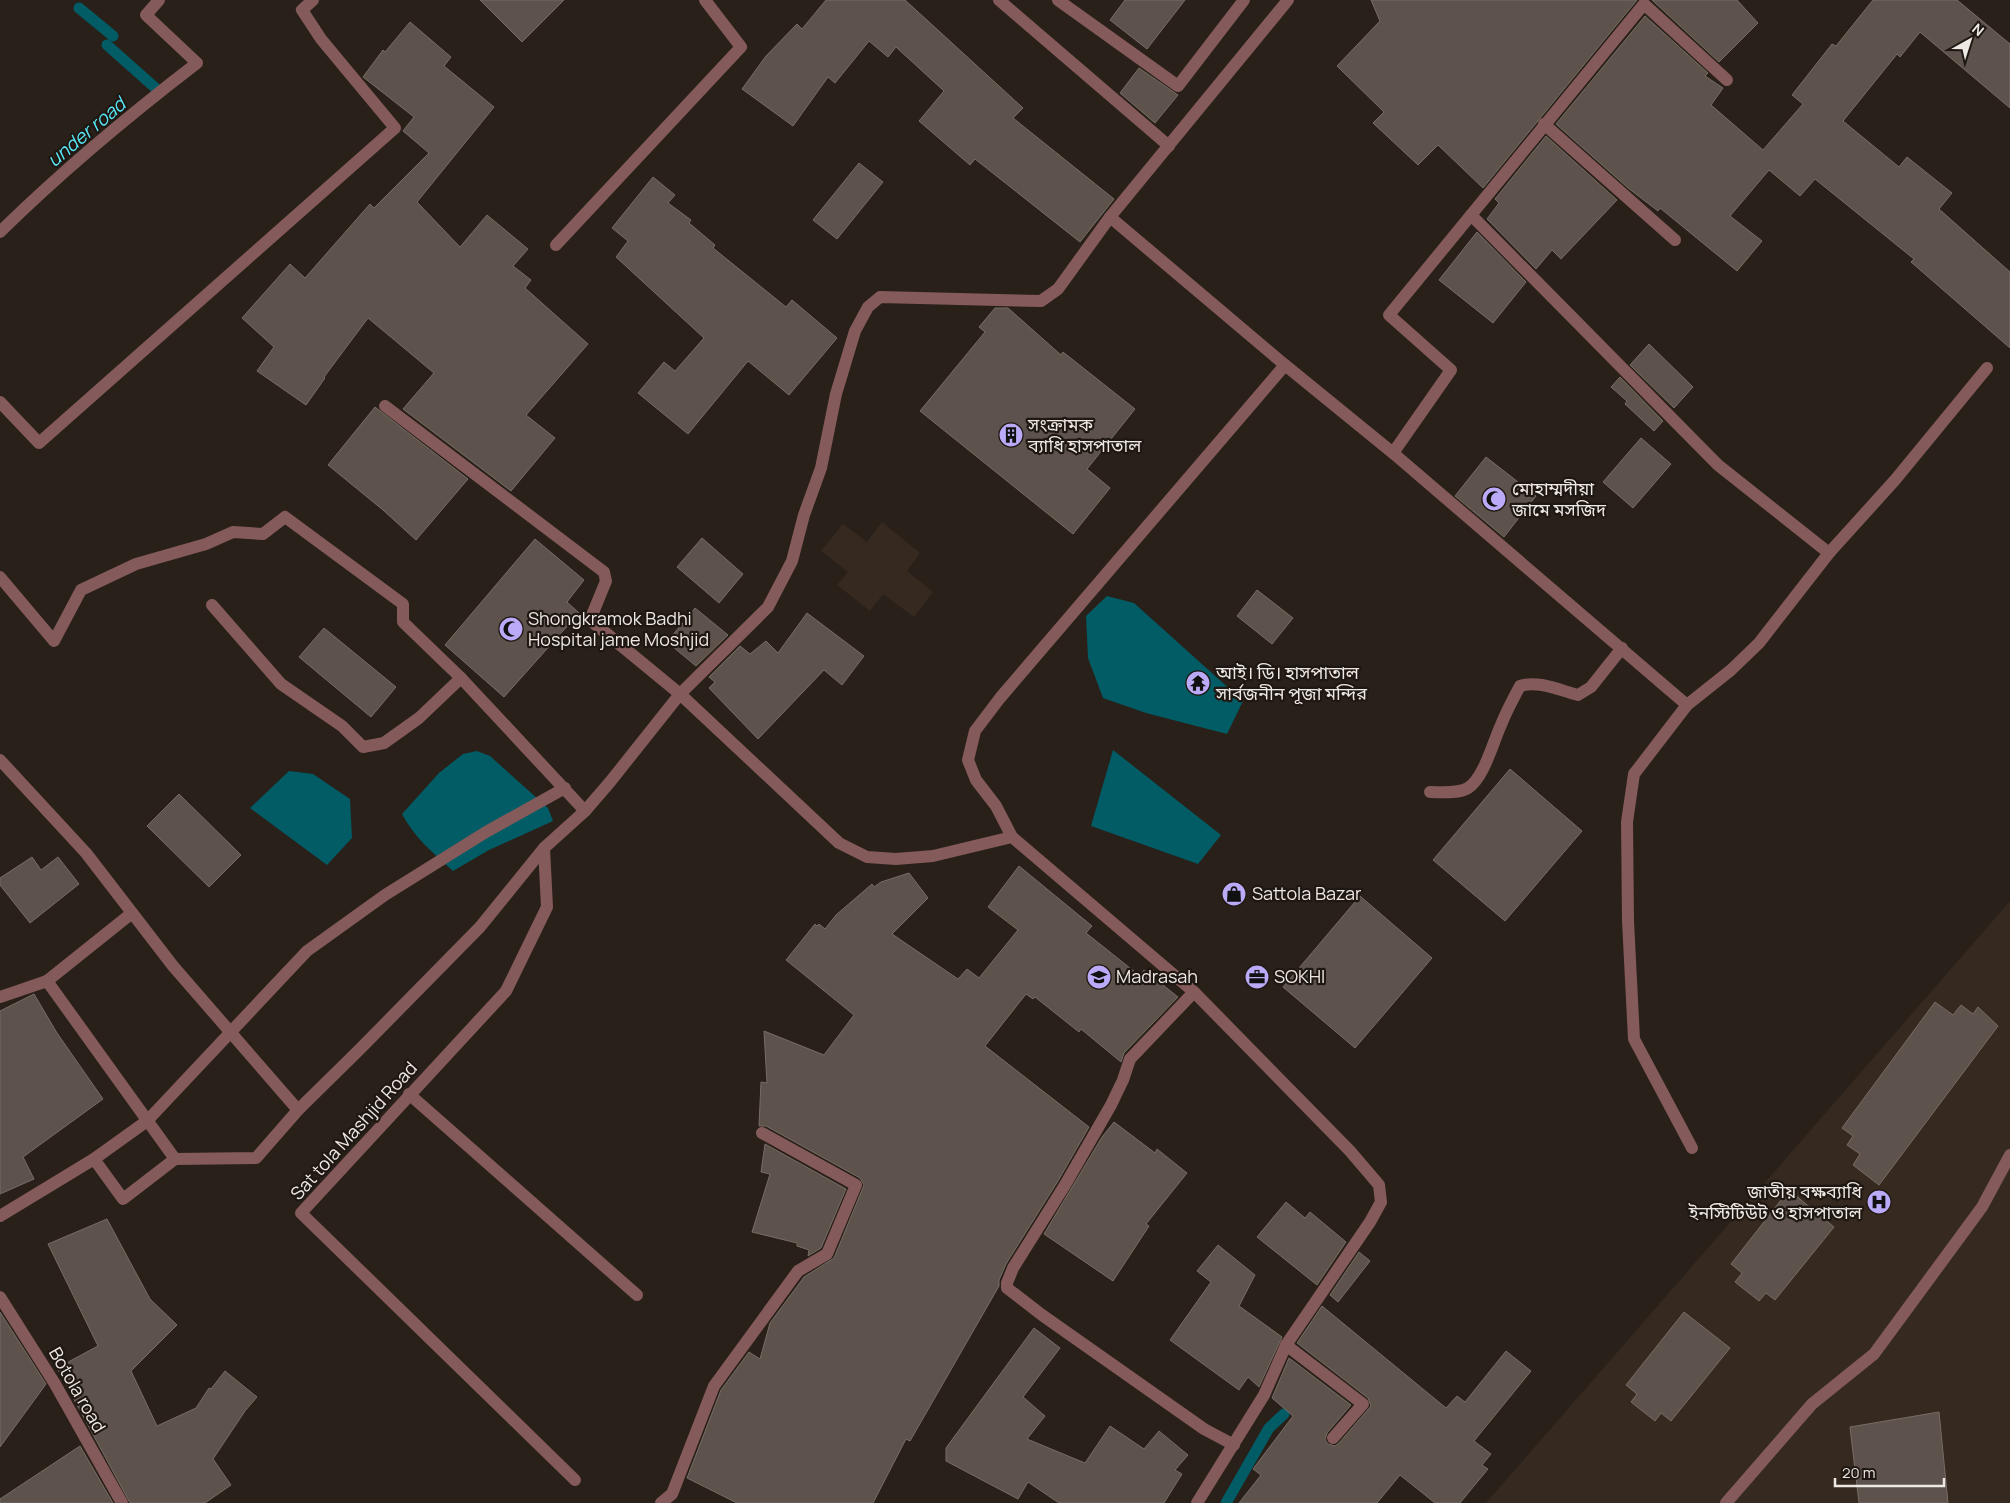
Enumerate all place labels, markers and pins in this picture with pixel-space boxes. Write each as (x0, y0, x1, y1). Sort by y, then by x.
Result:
place label: সংক্রামক ব্যাধি হাসপাতাল (1027, 412, 1142, 457)
building icon: সংক্রামক ব্যাধি হাসপাতাল (998, 422, 1024, 448)
place label: মোহাম্মদীয়া জামে মসজিদ (1511, 476, 1607, 521)
mosque icon: মোহাম্মদীয়া জামে মসজিদ (1481, 486, 1507, 512)
place label: Shongkramok Badhi Hospital jame Moshjid (528, 606, 709, 651)
mosque icon: Shongkramok Badhi Hospital jame Moshjid (498, 616, 524, 642)
place label: আই। ডি। হাসপাতাল সার্বজনীন পূজা মন্দির (1215, 660, 1367, 705)
temple icon: আই। ডি। হাসপাতাল সার্বজনীন পূজা মন্দির (1185, 670, 1211, 696)
shop icon: Sattola Bazar (1221, 881, 1247, 907)
place label: Sattola Bazar (1252, 881, 1362, 905)
school or university icon: Madrasah (1086, 964, 1112, 990)
place label: Madrasah (1116, 964, 1198, 988)
office icon: SOKHI (1244, 964, 1270, 990)
place label: SOKHI (1274, 964, 1325, 988)
place label: জাতীয় বক্ষব্যাধি ইনস্টিটিউট ও হাসপাতাল (1688, 1179, 1863, 1224)
hospital icon: জাতীয় বক্ষব্যাধি ইনস্টিটিউট ও হাসপাতাল (1866, 1189, 1892, 1215)

